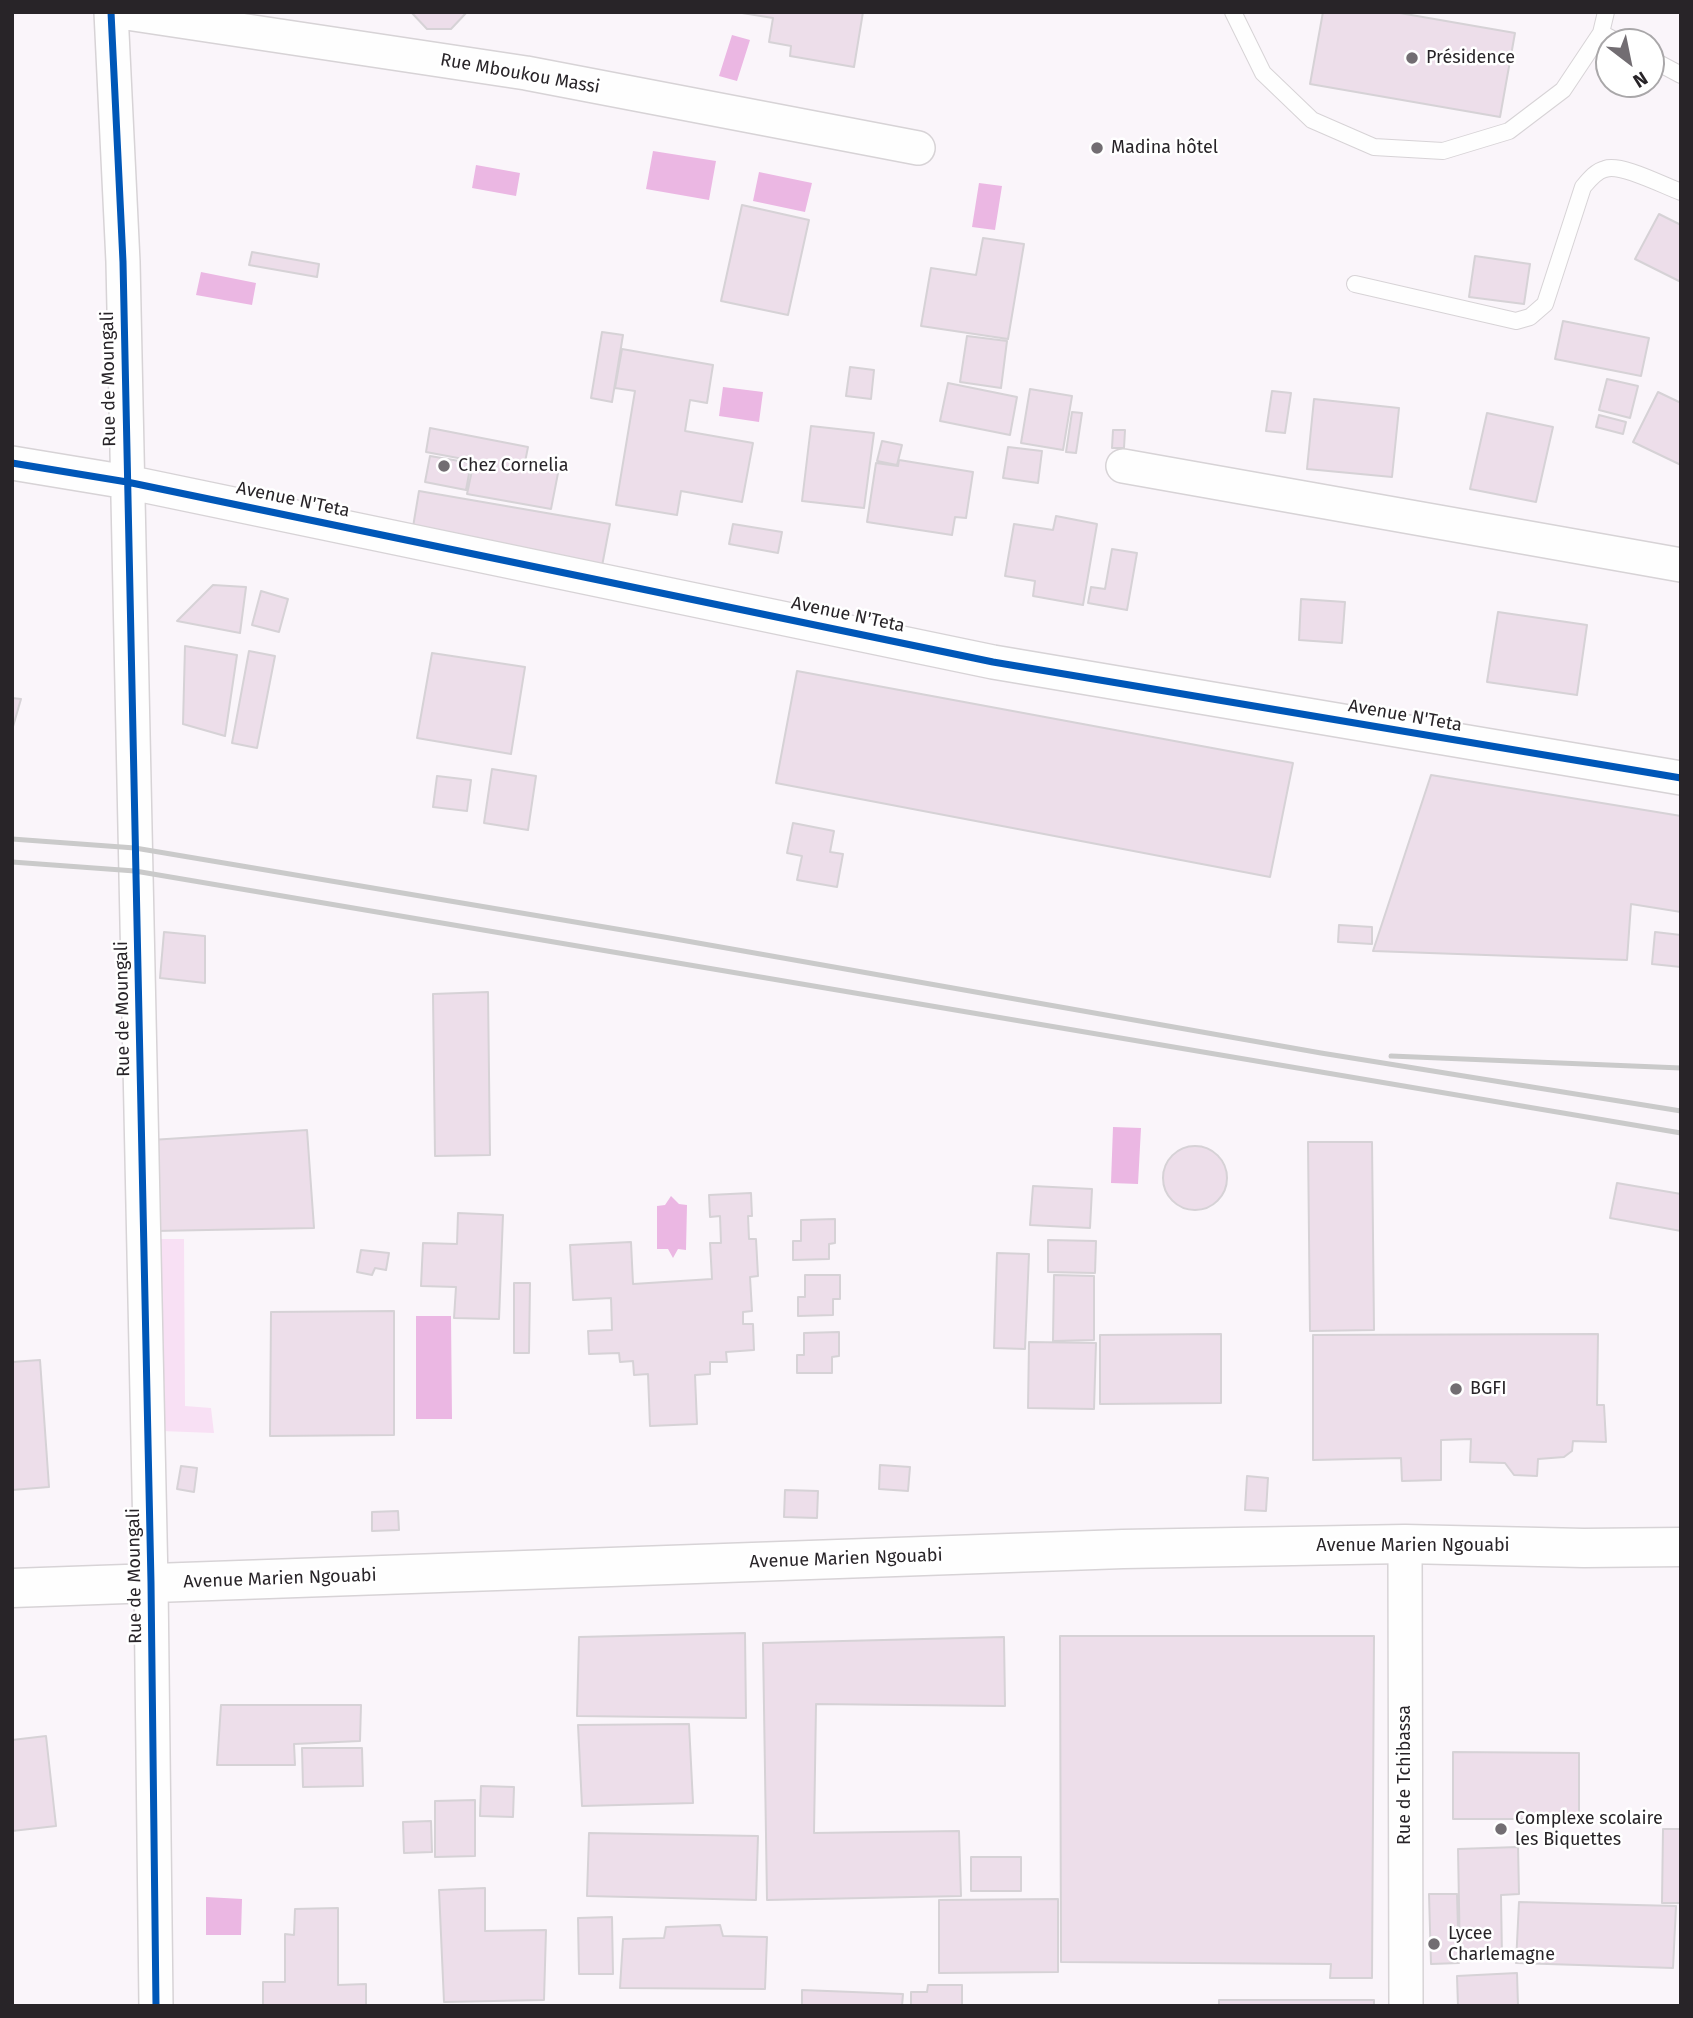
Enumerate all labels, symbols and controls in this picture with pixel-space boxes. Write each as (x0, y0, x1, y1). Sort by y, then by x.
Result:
north arrow (1595, 28, 1665, 98)
place label: Présidence (1426, 47, 1515, 69)
street label: Rue Mboukou Massi (438, 49, 602, 99)
marker: Présidence (1404, 50, 1420, 66)
text: N (1629, 66, 1652, 93)
place label: Madina hôtel (1111, 137, 1218, 159)
marker: Madina hôtel (1089, 140, 1105, 156)
street label: Rue de Moungali (97, 311, 121, 447)
place label: Chez Cornelia (458, 455, 568, 477)
marker: Chez Cornelia (436, 458, 452, 474)
street label: Avenue N'Teta (234, 477, 352, 523)
street label: Avenue N'Teta (789, 592, 907, 638)
street label: Avenue N'Teta (1346, 695, 1464, 737)
street label: Rue de Moungali (111, 941, 135, 1077)
place label: BGFI (1470, 1378, 1506, 1400)
marker: BGFI (1448, 1381, 1464, 1397)
street label: Rue de Moungali (123, 1508, 147, 1644)
street label: Avenue Marien Ngouabi (1316, 1535, 1510, 1557)
street label: Avenue Marien Ngouabi (749, 1545, 943, 1573)
street label: Avenue Marien Ngouabi (183, 1565, 377, 1593)
street label: Rue de Tchibassa (1394, 1705, 1416, 1845)
place label: Complexe scolaire les Biquettes (1515, 1808, 1663, 1850)
marker: Complexe scolaire les Biquettes (1493, 1821, 1509, 1837)
place label: Lycee Charlemagne (1448, 1923, 1555, 1966)
marker: Lycee Charlemagne (1426, 1936, 1442, 1952)

